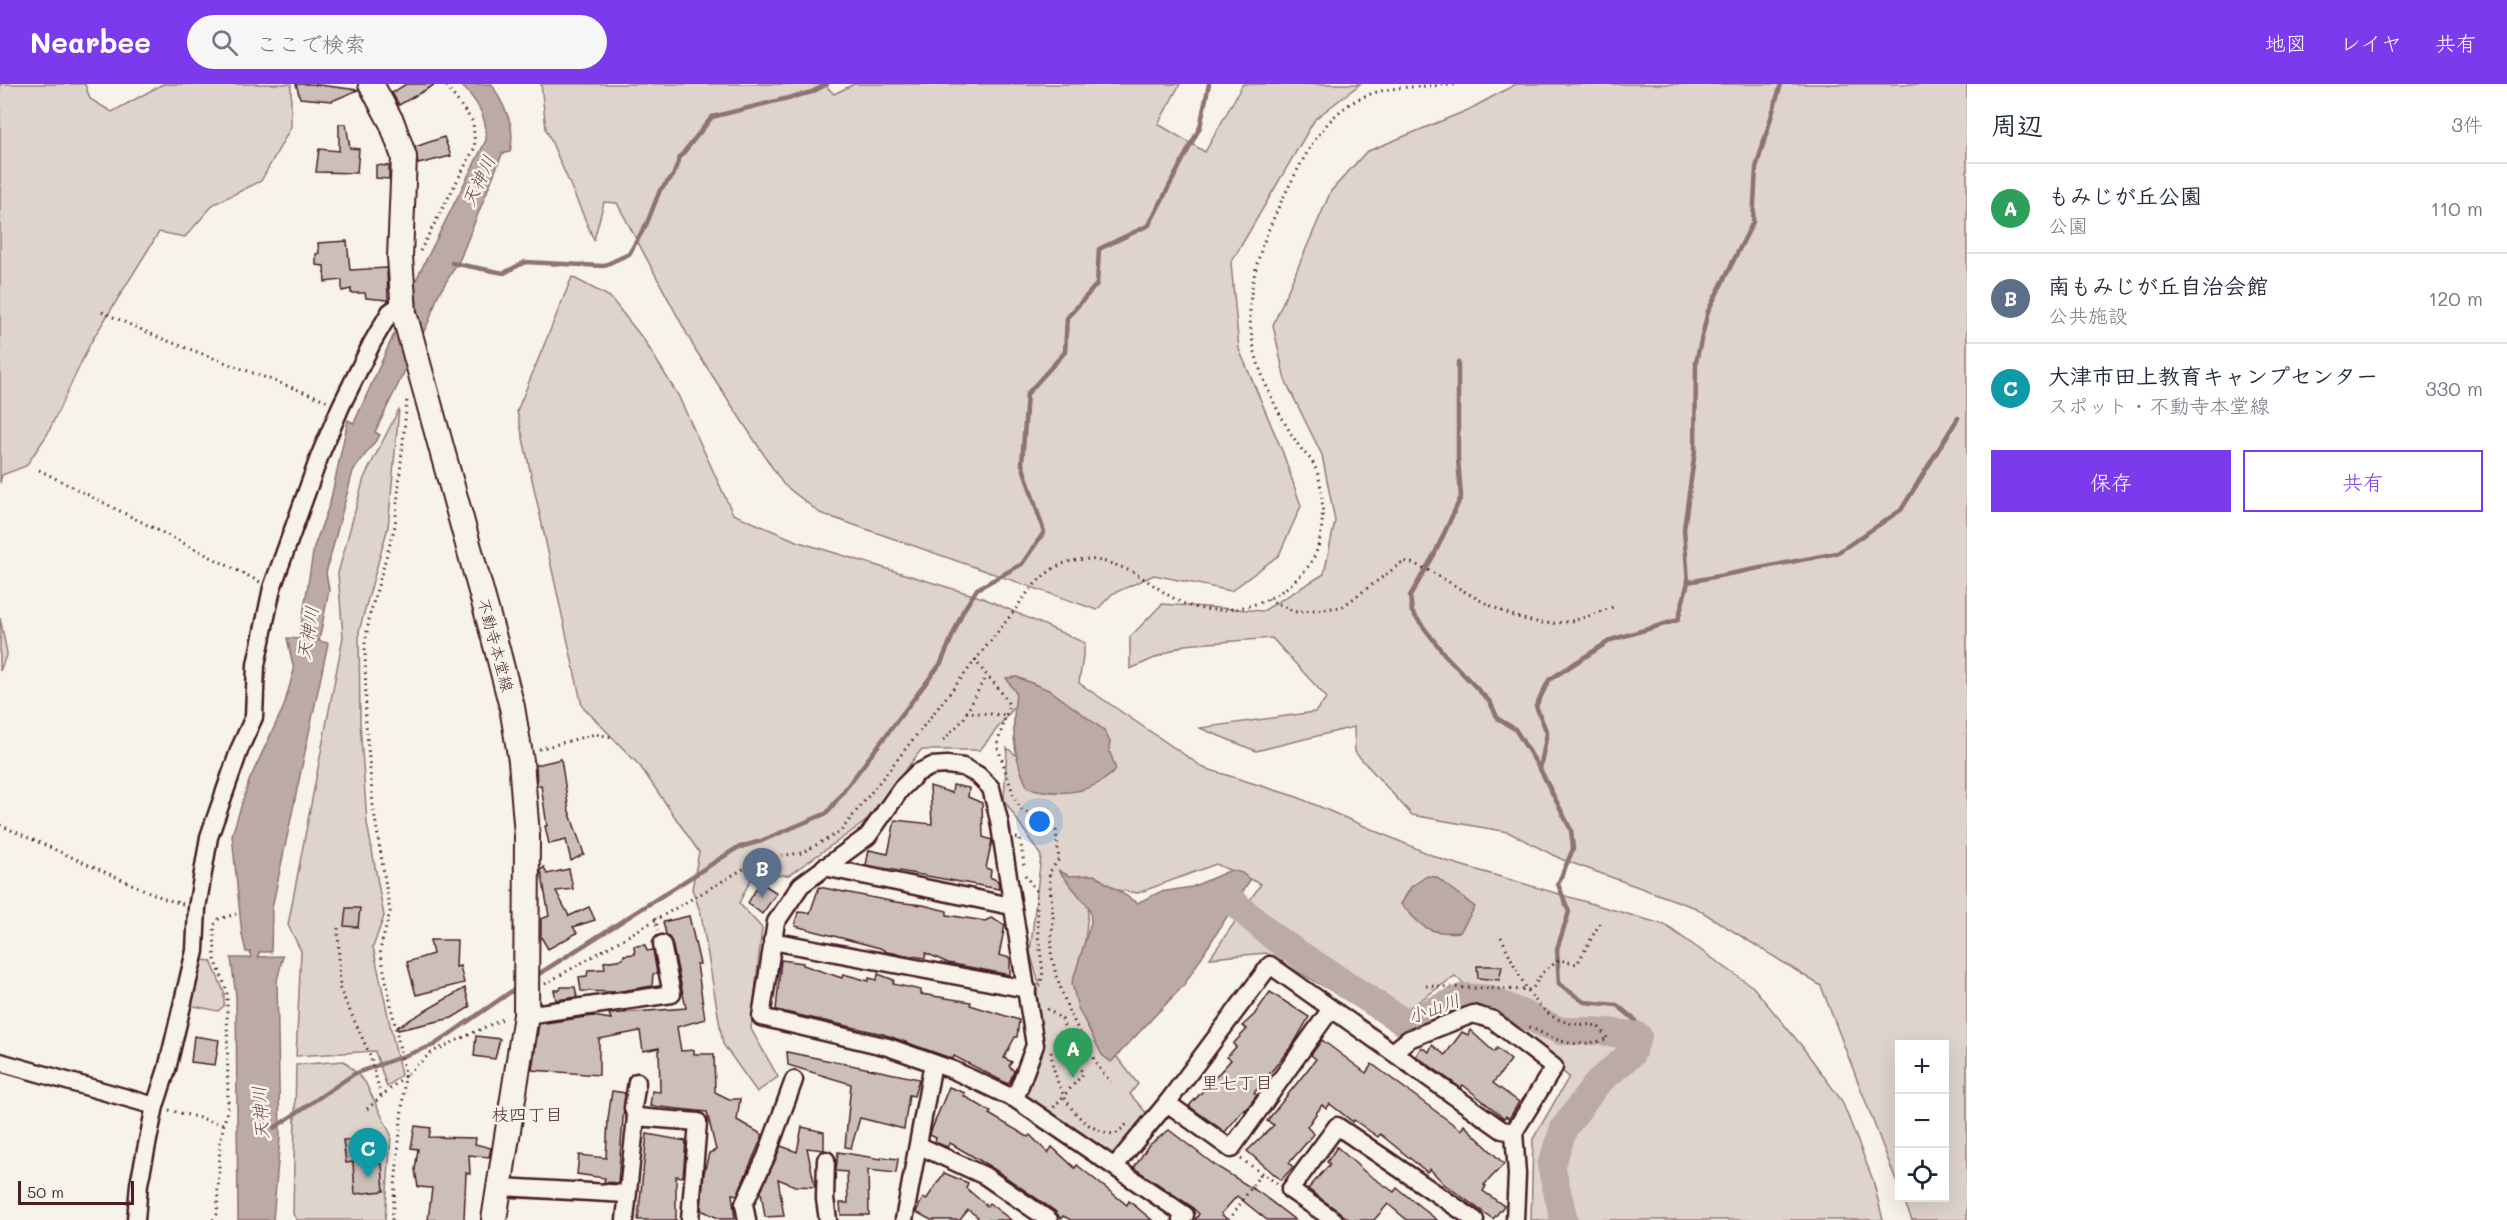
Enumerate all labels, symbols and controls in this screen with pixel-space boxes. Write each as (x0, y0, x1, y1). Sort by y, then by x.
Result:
search box (187, 15, 607, 69)
text: Nearbee (30, 24, 151, 60)
icon: search (208, 26, 241, 59)
text: ここで検索 (256, 29, 366, 58)
text: 地図 (2265, 29, 2307, 56)
text: レイヤ (2340, 29, 2402, 56)
text: 共有 (2435, 29, 2477, 56)
text: 周辺 (1991, 108, 2043, 142)
text: 3件 (2451, 111, 2483, 137)
water label: 天神川 (456, 151, 500, 210)
text: もみじが丘公園 (2048, 181, 2202, 210)
text: A (2004, 195, 2017, 221)
text: 110 m (2430, 195, 2483, 221)
text: 公園 (2048, 212, 2088, 238)
text: 南もみじが丘自治会館 (2048, 271, 2268, 300)
text: B (2004, 285, 2017, 311)
text: 120 m (2428, 285, 2483, 311)
text: 公共施設 (2048, 302, 2128, 328)
text: 大津市田上教育キャンプセンター (2048, 361, 2378, 390)
text: C (2003, 375, 2018, 401)
text: 330 m (2425, 375, 2483, 401)
text: スポット · 不動寺本堂線 (2048, 392, 2270, 418)
button: 保存 (1991, 450, 2231, 512)
button: 共有 (2243, 450, 2483, 512)
street label: 不動寺本堂線 (474, 596, 519, 694)
water label: 天神川 (291, 604, 324, 661)
your location (1025, 807, 1054, 836)
pin: B (742, 848, 782, 898)
water label: 小山川 (1404, 988, 1463, 1029)
pin: A (1054, 1028, 1092, 1078)
map controls (1895, 1040, 1949, 1202)
button: + (1895, 1040, 1949, 1094)
district label: 里七丁目 (1201, 1070, 1273, 1094)
water label: 天神川 (246, 1085, 274, 1141)
button: − (1895, 1094, 1949, 1148)
district label: 枝四丁目 (491, 1102, 563, 1126)
pin: C (348, 1128, 388, 1178)
button: locate (1895, 1148, 1949, 1202)
scale bar (18, 1178, 134, 1206)
text: 50 m (27, 1181, 64, 1202)

